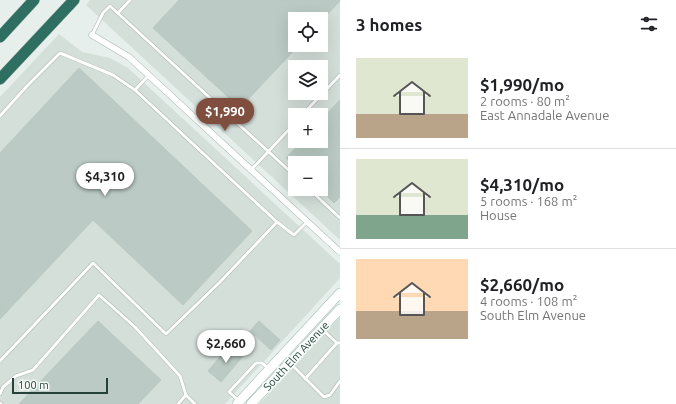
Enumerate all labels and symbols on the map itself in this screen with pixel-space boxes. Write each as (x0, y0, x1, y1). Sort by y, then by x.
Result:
pin: $1,990 (192, 98, 258, 132)
pin: $4,310 (72, 163, 138, 197)
street label: South Elm Avenue (261, 319, 331, 393)
pin: $2,660 (193, 330, 259, 364)
scale bar (12, 376, 108, 395)

